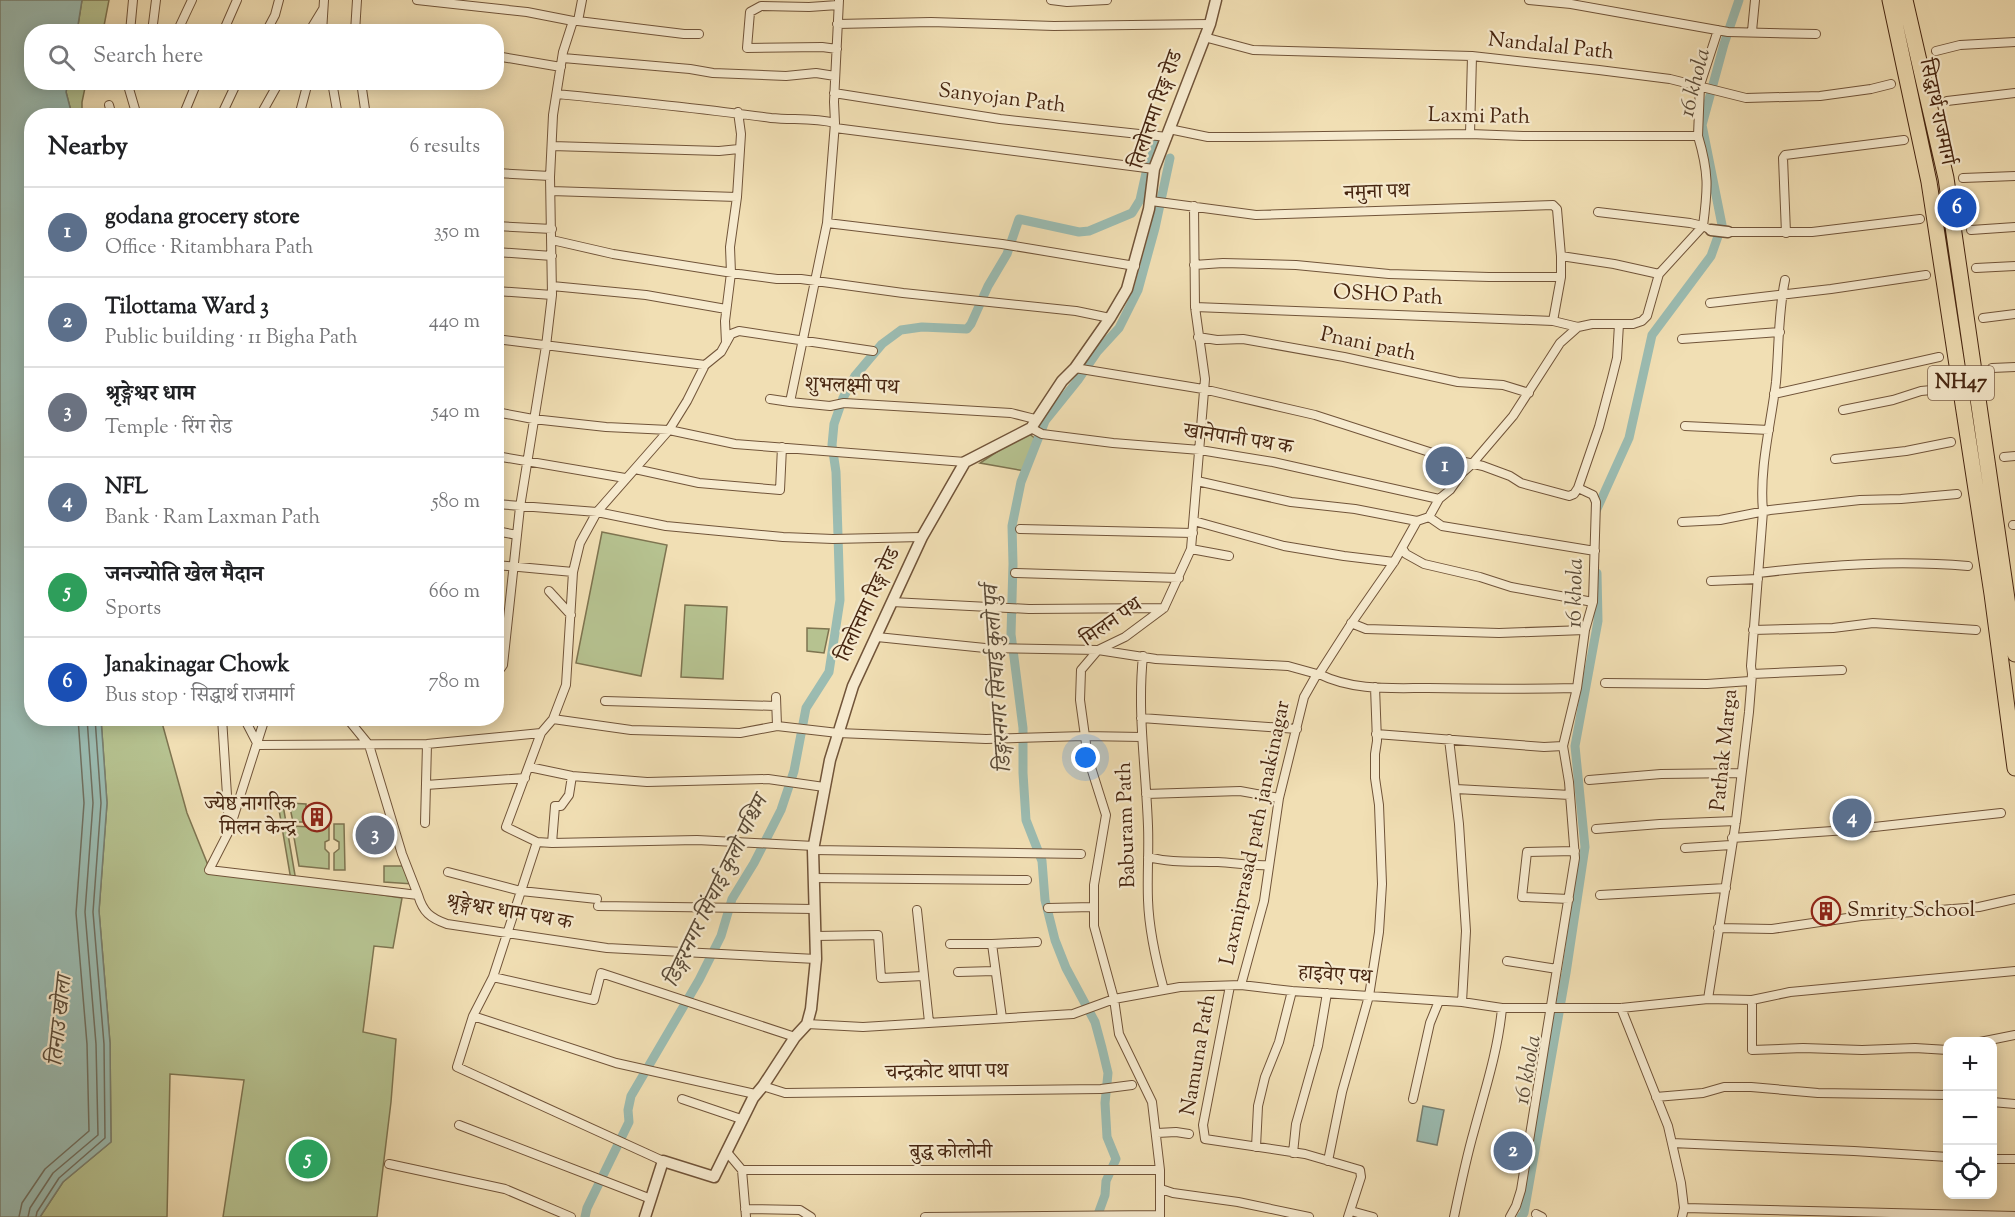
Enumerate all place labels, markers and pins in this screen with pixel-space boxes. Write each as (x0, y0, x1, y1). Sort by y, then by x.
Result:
pin: 6 (1938, 186, 1976, 230)
pin: 1 (1426, 444, 1464, 488)
place label: ज्येष्ठ नागरिक मिलन केन्द्र (203, 790, 297, 844)
pin: 4 (1832, 796, 1872, 840)
building icon: ज्येष्ठ नागरिक मिलन केन्द्र (301, 801, 333, 833)
pin: 3 (356, 812, 394, 858)
building icon: Smrity School (1810, 895, 1842, 927)
place label: Smrity School (1847, 896, 1975, 926)
pin: 2 (1494, 1128, 1532, 1174)
pin: 5 (288, 1136, 328, 1182)

